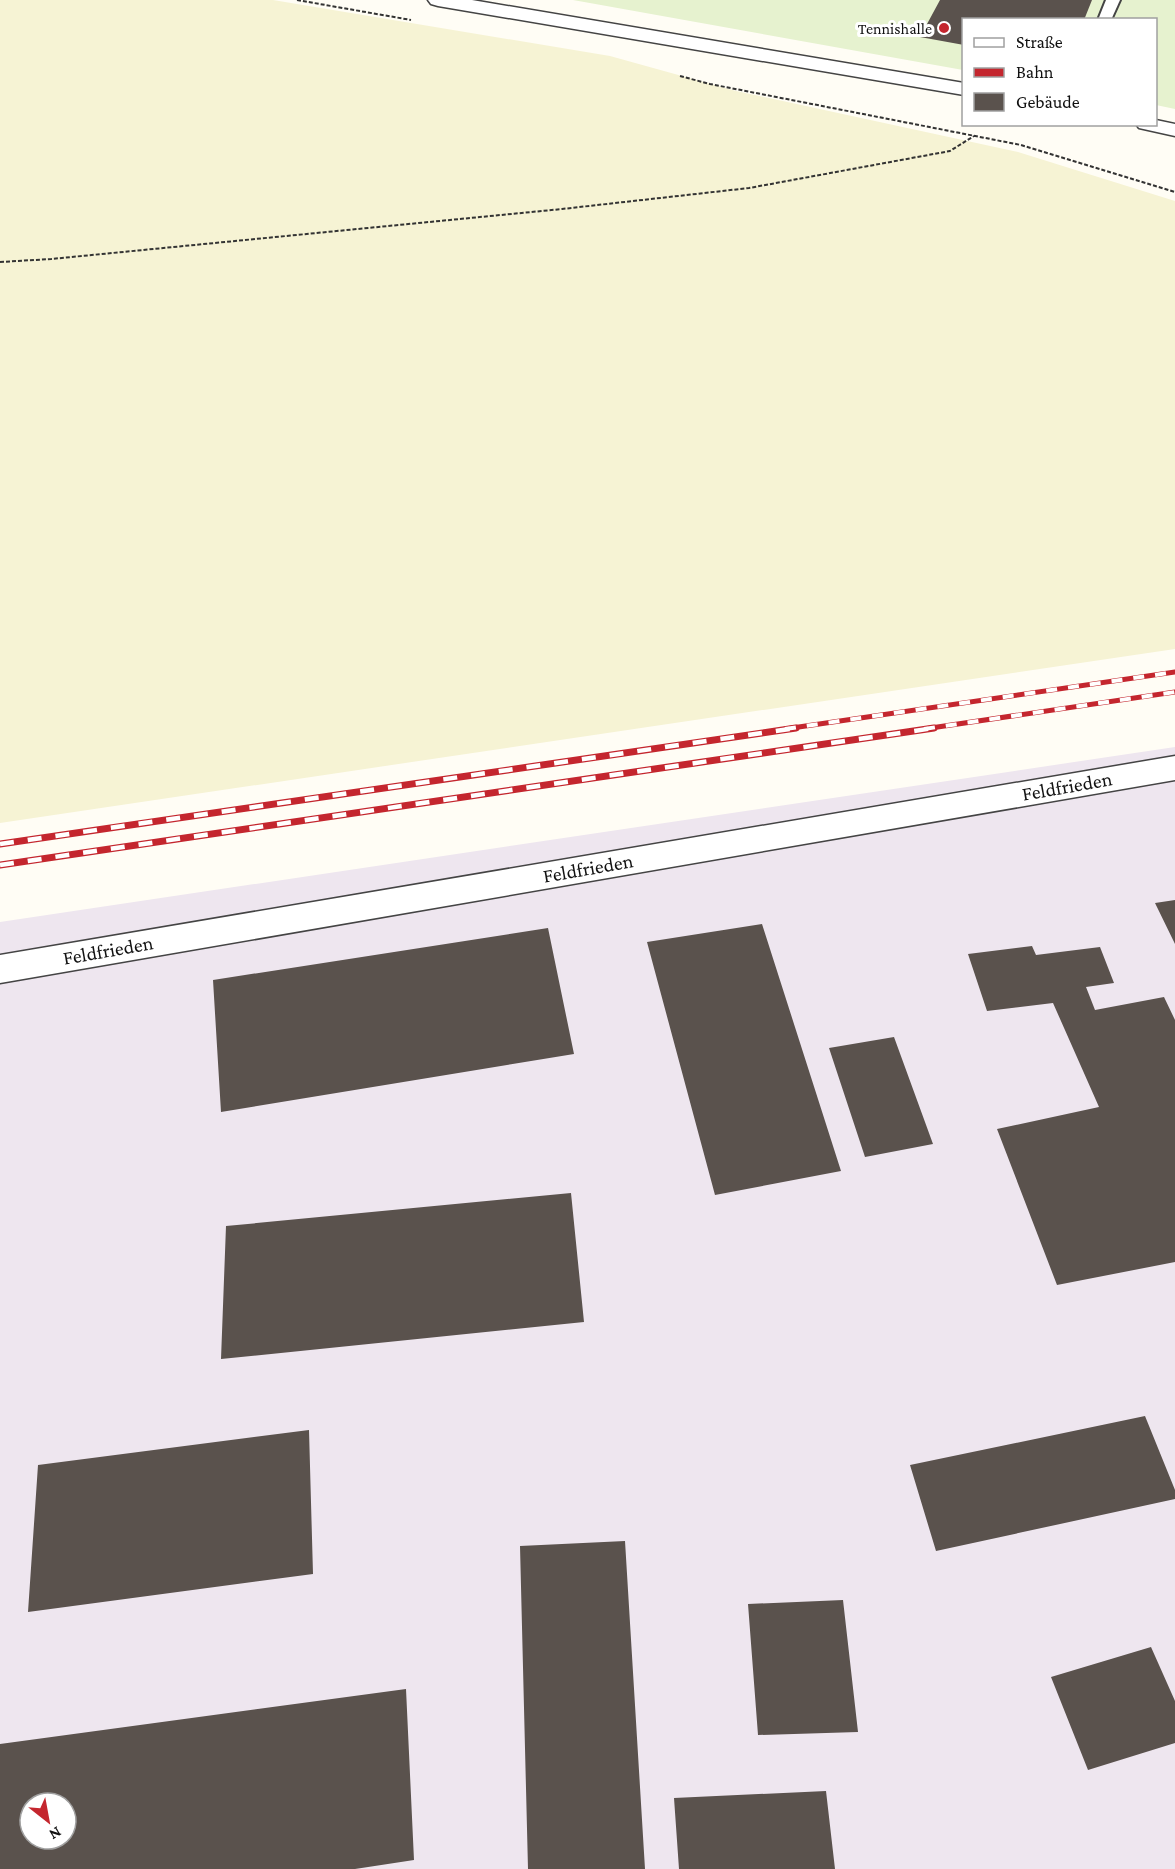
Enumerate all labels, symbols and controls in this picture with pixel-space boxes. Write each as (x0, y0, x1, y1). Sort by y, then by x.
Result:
legend (962, 18, 1157, 126)
place label: Tennishalle (858, 20, 932, 37)
marker: Tennishalle (937, 21, 951, 35)
text: Straße (1016, 32, 1063, 52)
text: Bahn (1016, 62, 1054, 82)
text: Gebäude (1016, 92, 1080, 112)
street label: Feldfrieden (1020, 767, 1114, 805)
street label: Feldfrieden (541, 849, 635, 887)
street label: Feldfrieden (61, 931, 155, 969)
north arrow (18, 1791, 78, 1851)
text: N (46, 1823, 65, 1844)

